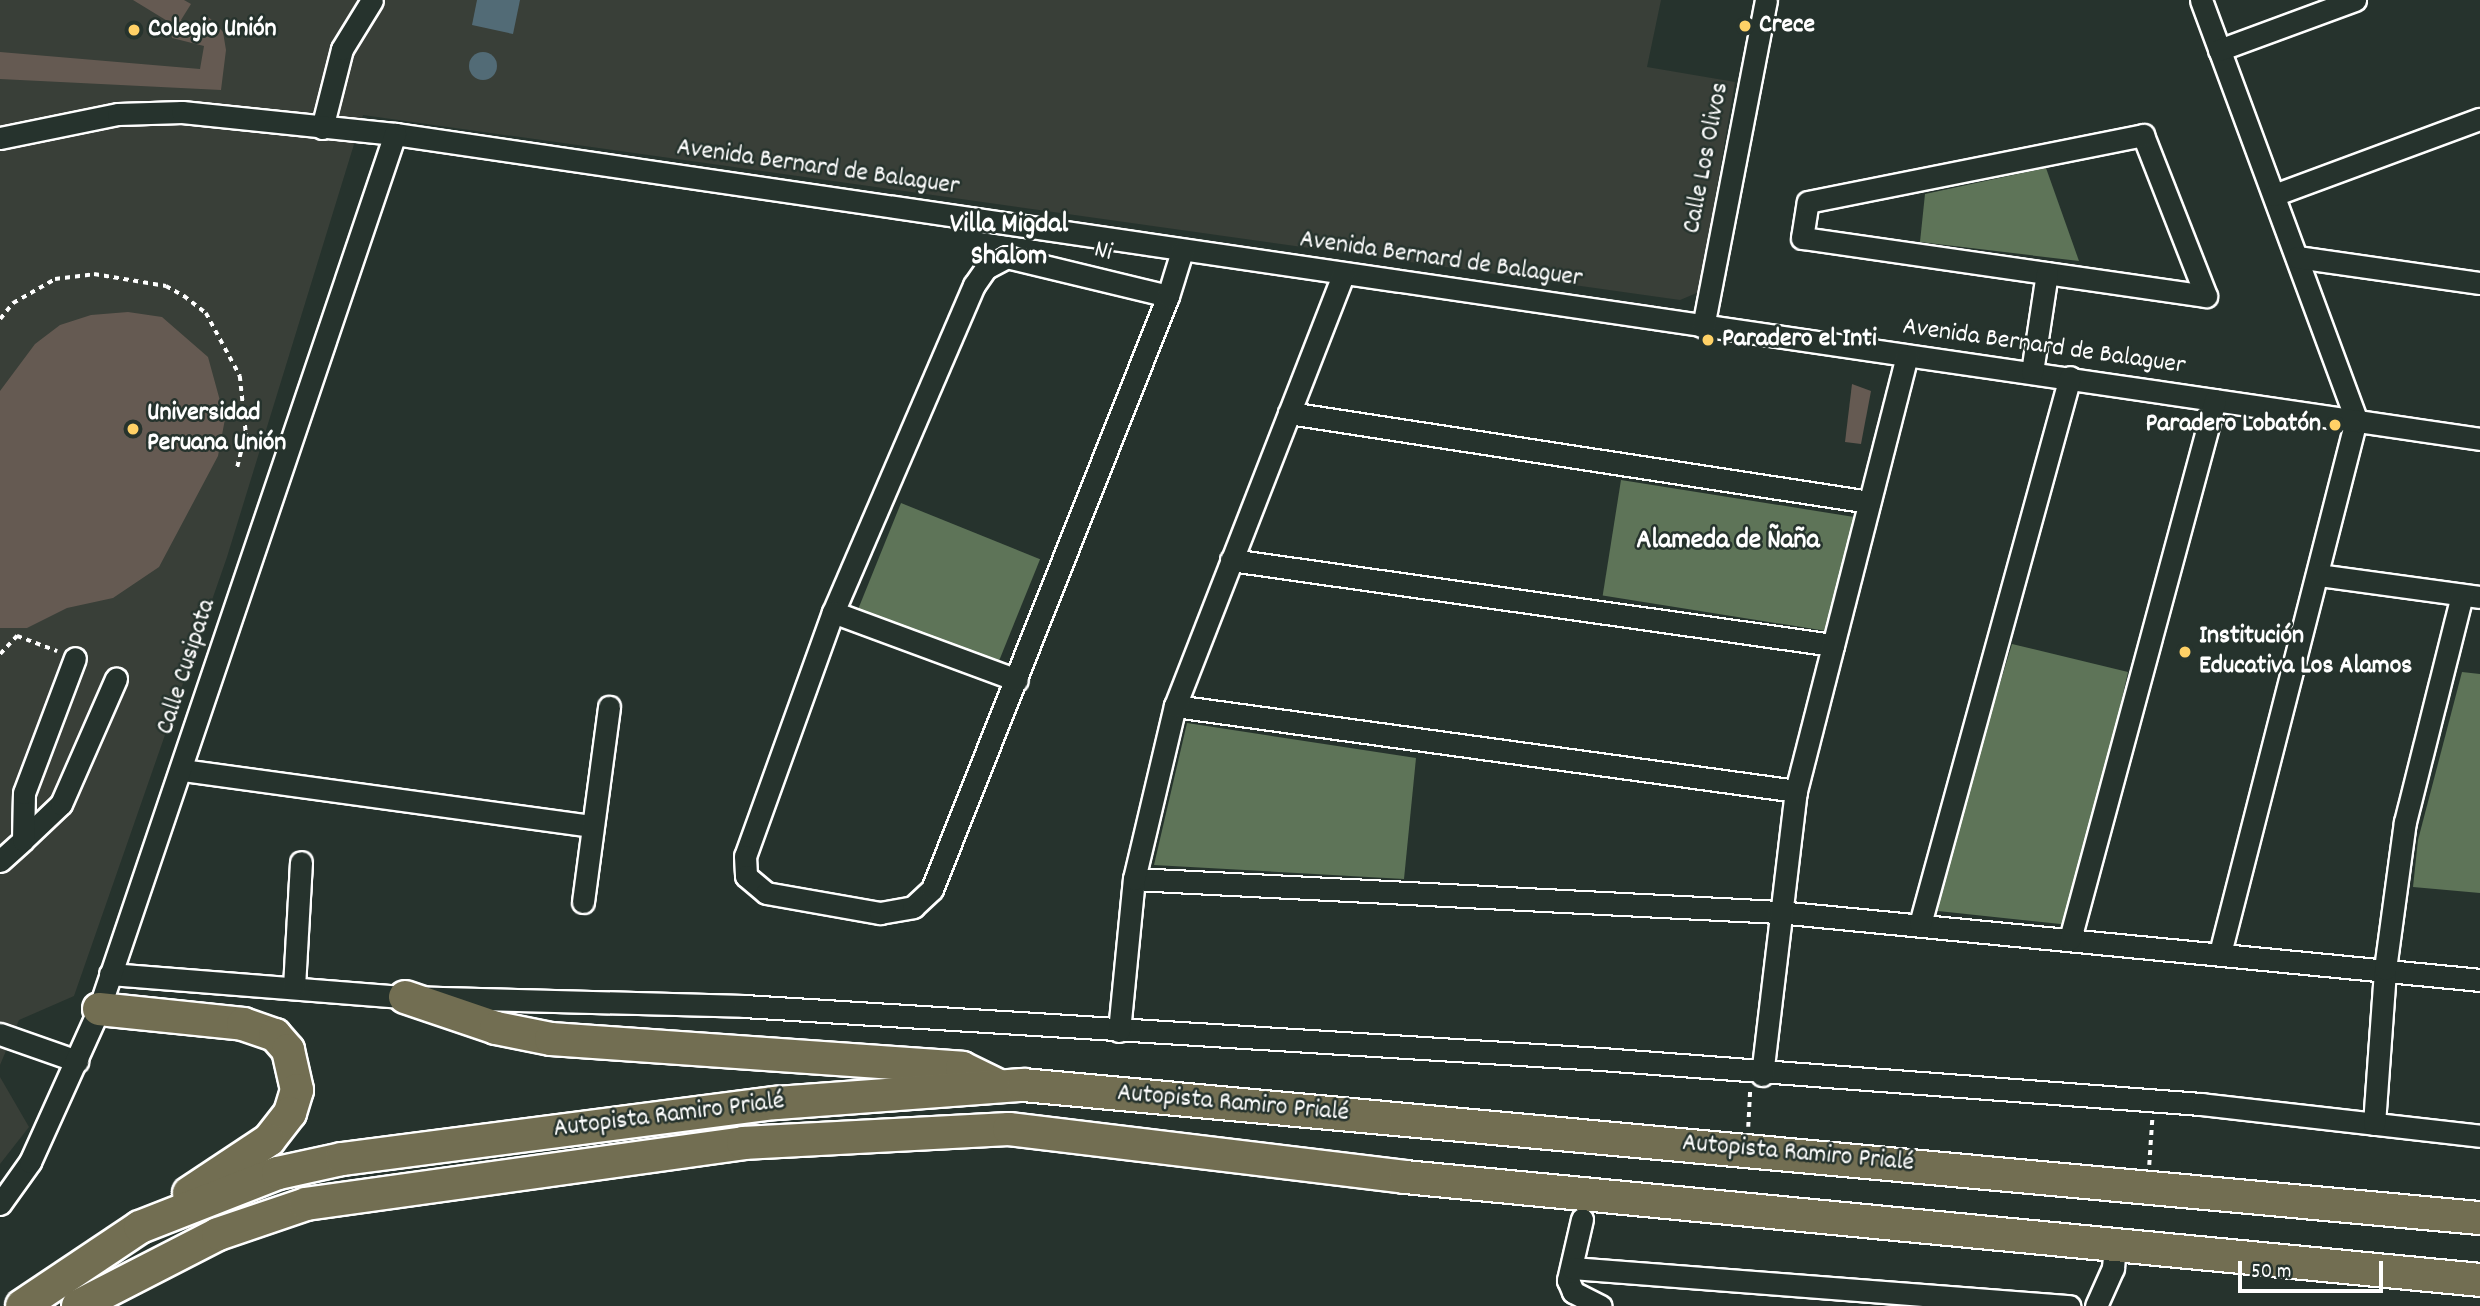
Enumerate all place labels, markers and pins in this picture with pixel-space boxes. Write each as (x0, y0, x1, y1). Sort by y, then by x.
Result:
place label: Crece (1759, 10, 1815, 42)
place label: Colegio Unión (148, 14, 277, 46)
marker: Crece (1737, 18, 1753, 34)
marker: Colegio Unión (126, 22, 142, 38)
place label: Paradero el Inti (1722, 324, 1877, 356)
marker: Paradero el Inti (1700, 332, 1716, 348)
place label: Universidad Peruana Unión (147, 398, 286, 460)
place label: Paradero Lobatón (2146, 409, 2321, 441)
marker: Paradero Lobatón (2327, 417, 2343, 433)
marker: Universidad Peruana Unión (125, 421, 141, 437)
place label: Institución Educativa Los Alamos (2199, 621, 2412, 682)
marker: Institución Educativa Los Alamos (2177, 644, 2193, 660)

